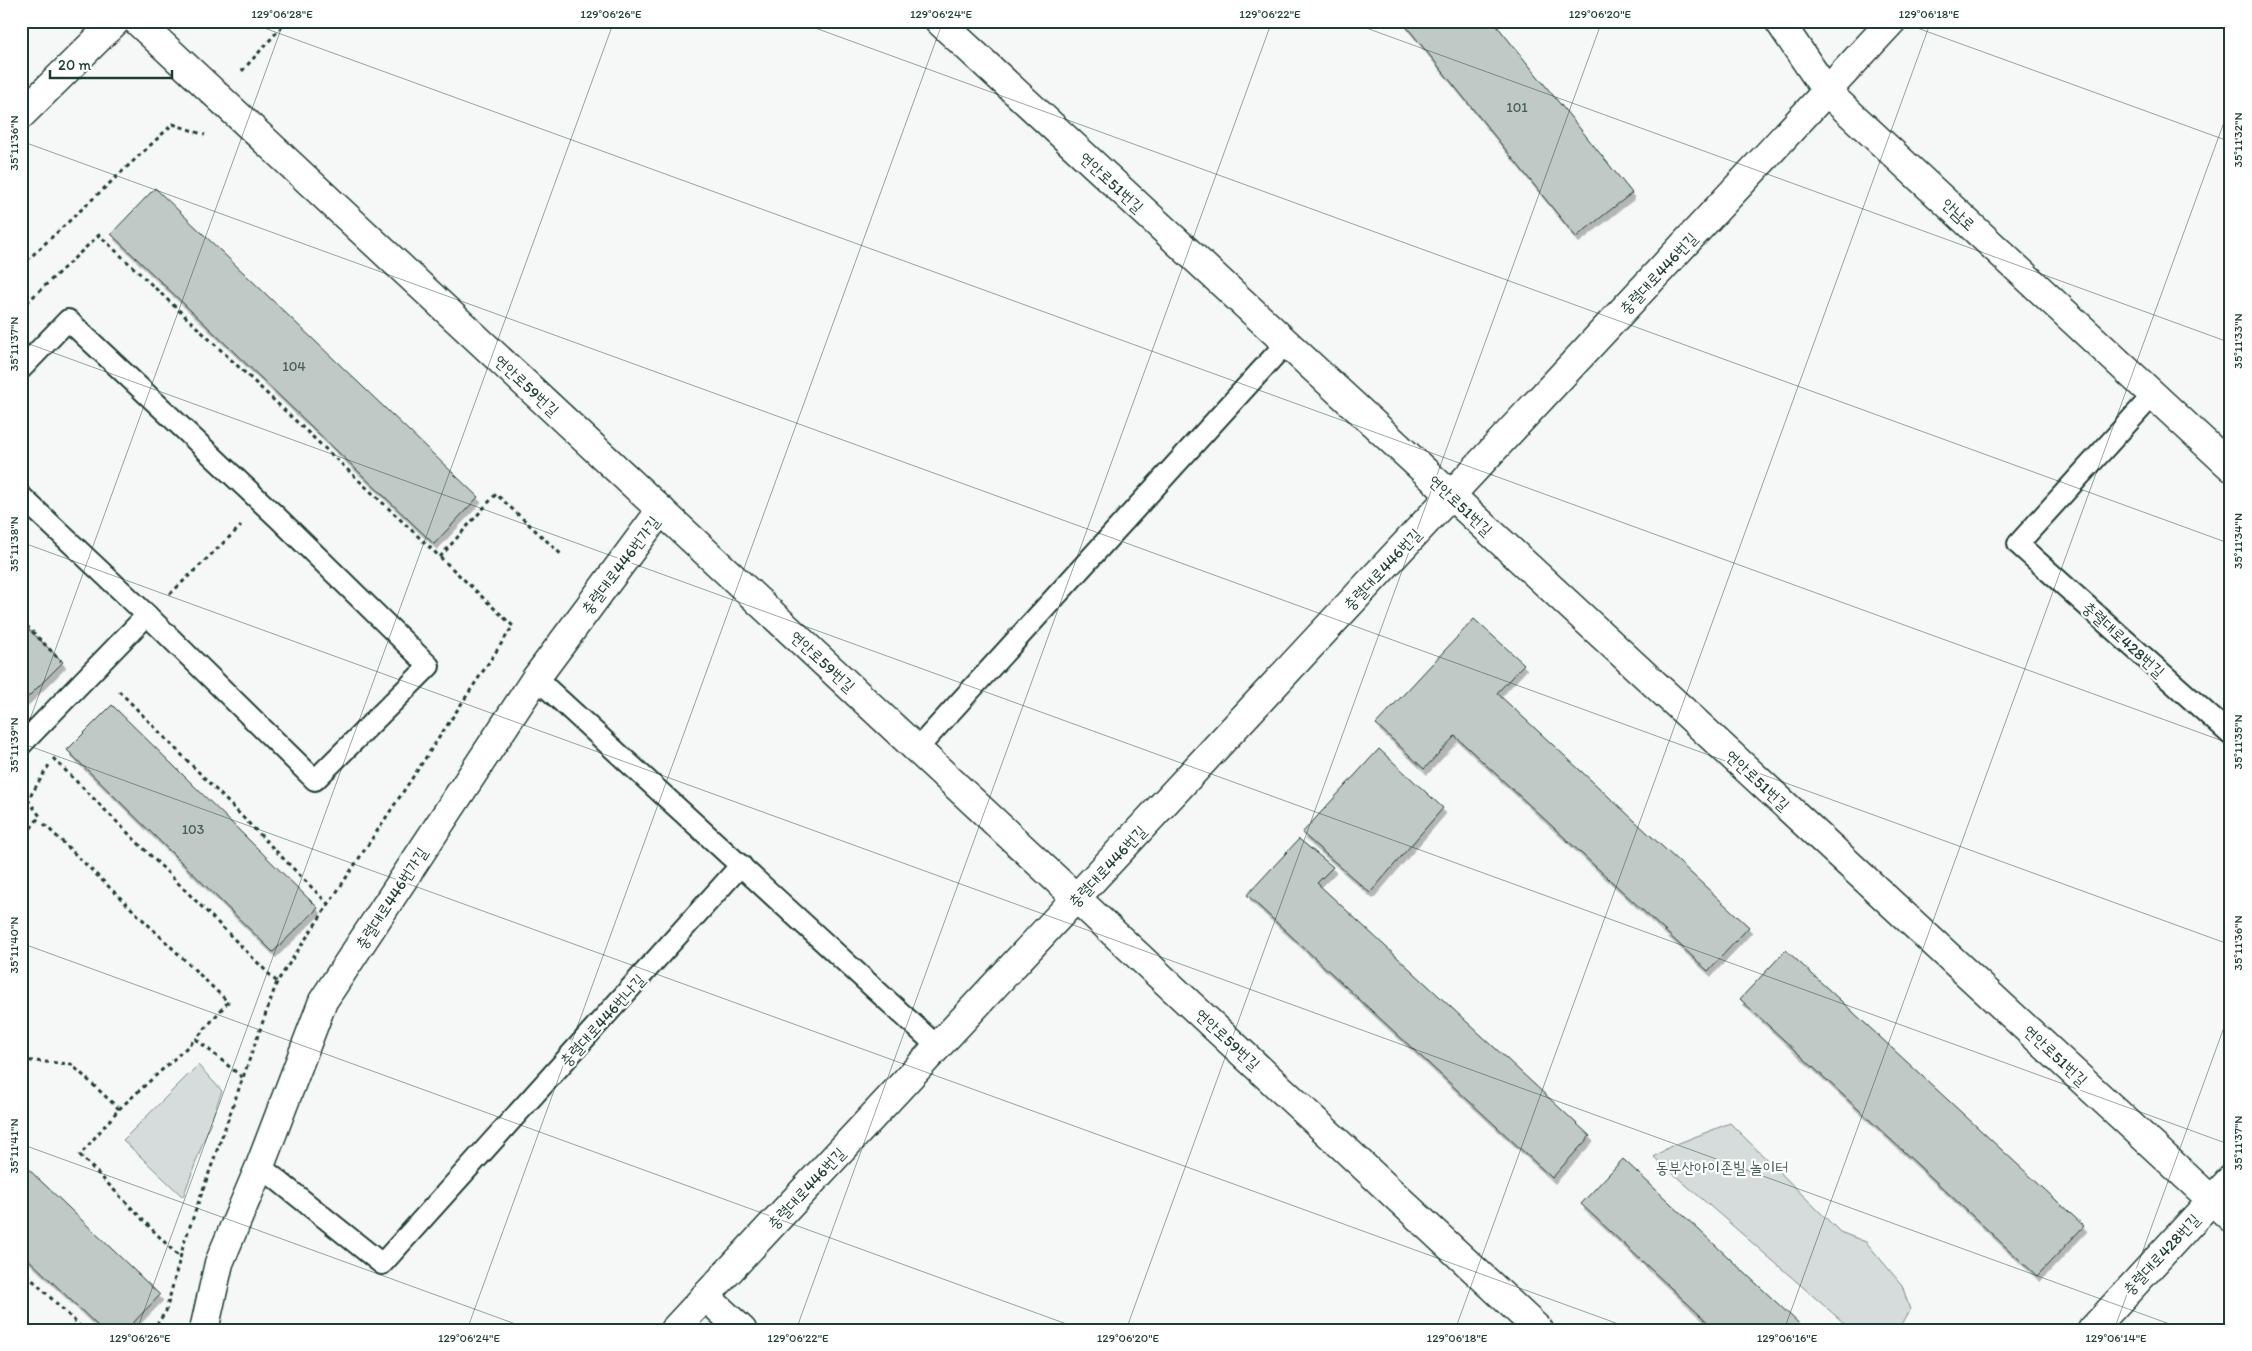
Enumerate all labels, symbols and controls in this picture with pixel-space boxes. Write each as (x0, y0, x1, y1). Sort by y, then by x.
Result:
text: 129°06'28"E (251, 7, 313, 21)
text: 129°06'26"E (580, 7, 642, 21)
text: 129°06'24"E (910, 7, 972, 21)
text: 129°06'22"E (1239, 7, 1301, 21)
text: 129°06'20"E (1569, 7, 1632, 21)
text: 129°06'18"E (1899, 7, 1960, 21)
scale bar (50, 48, 172, 80)
text: 20 m (58, 56, 92, 74)
house number: 101 (1506, 99, 1528, 116)
text: 35°11'32"N (2231, 112, 2245, 168)
text: 35°11'36"N (7, 115, 21, 171)
street label: 연안로51번길 (1076, 148, 1148, 217)
street label: 안남로 (1938, 194, 1979, 234)
street label: 충렬대로446번길 (1616, 228, 1701, 318)
text: 35°11'33"N (2231, 313, 2245, 369)
text: 35°11'37"N (7, 317, 21, 371)
street label: 연안로59번길 (491, 351, 563, 420)
house number: 104 (282, 358, 306, 375)
street label: 연안로51번길 (1425, 471, 1497, 540)
street label: 충렬대로446번가길 (577, 512, 664, 618)
text: 35°11'34"N (2231, 513, 2245, 569)
text: 35°11'38"N (7, 516, 21, 572)
street label: 충렬대로446번길 (1340, 524, 1425, 614)
street label: 충렬대로428번길 (2079, 597, 2169, 681)
street label: 연안로59번길 (787, 627, 859, 696)
text: 35°11'35"N (2231, 714, 2245, 770)
text: 35°11'39"N (7, 717, 21, 773)
street label: 연안로51번길 (1722, 746, 1794, 815)
house number: 103 (182, 821, 205, 838)
street label: 충렬대로446번길 (1065, 821, 1150, 911)
street label: 충렬대로446번가길 (351, 844, 432, 953)
text: 35°11'36"N (2231, 915, 2245, 971)
text: 35°11'40"N (7, 917, 21, 973)
street label: 충렬대로446번나길 (556, 970, 649, 1070)
street label: 연안로59번길 (1192, 1005, 1264, 1074)
street label: 연안로51번길 (2020, 1021, 2092, 1090)
text: 35°11'37"N (2231, 1116, 2245, 1170)
text: 35°11'41"N (7, 1118, 21, 1174)
street label: 충렬대로446번길 (764, 1143, 849, 1233)
park label: 동부산아이존빌 놀이터 (1656, 1158, 1788, 1177)
street label: 충렬대로428번길 (2119, 1210, 2204, 1299)
text: 129°06'26"E (109, 1331, 171, 1345)
text: 129°06'24"E (438, 1331, 500, 1345)
text: 129°06'22"E (767, 1331, 829, 1345)
text: 129°06'20"E (1097, 1331, 1160, 1345)
text: 129°06'18"E (1427, 1331, 1488, 1345)
text: 129°06'16"E (1757, 1331, 1818, 1345)
text: 129°06'14"E (2085, 1331, 2147, 1345)

